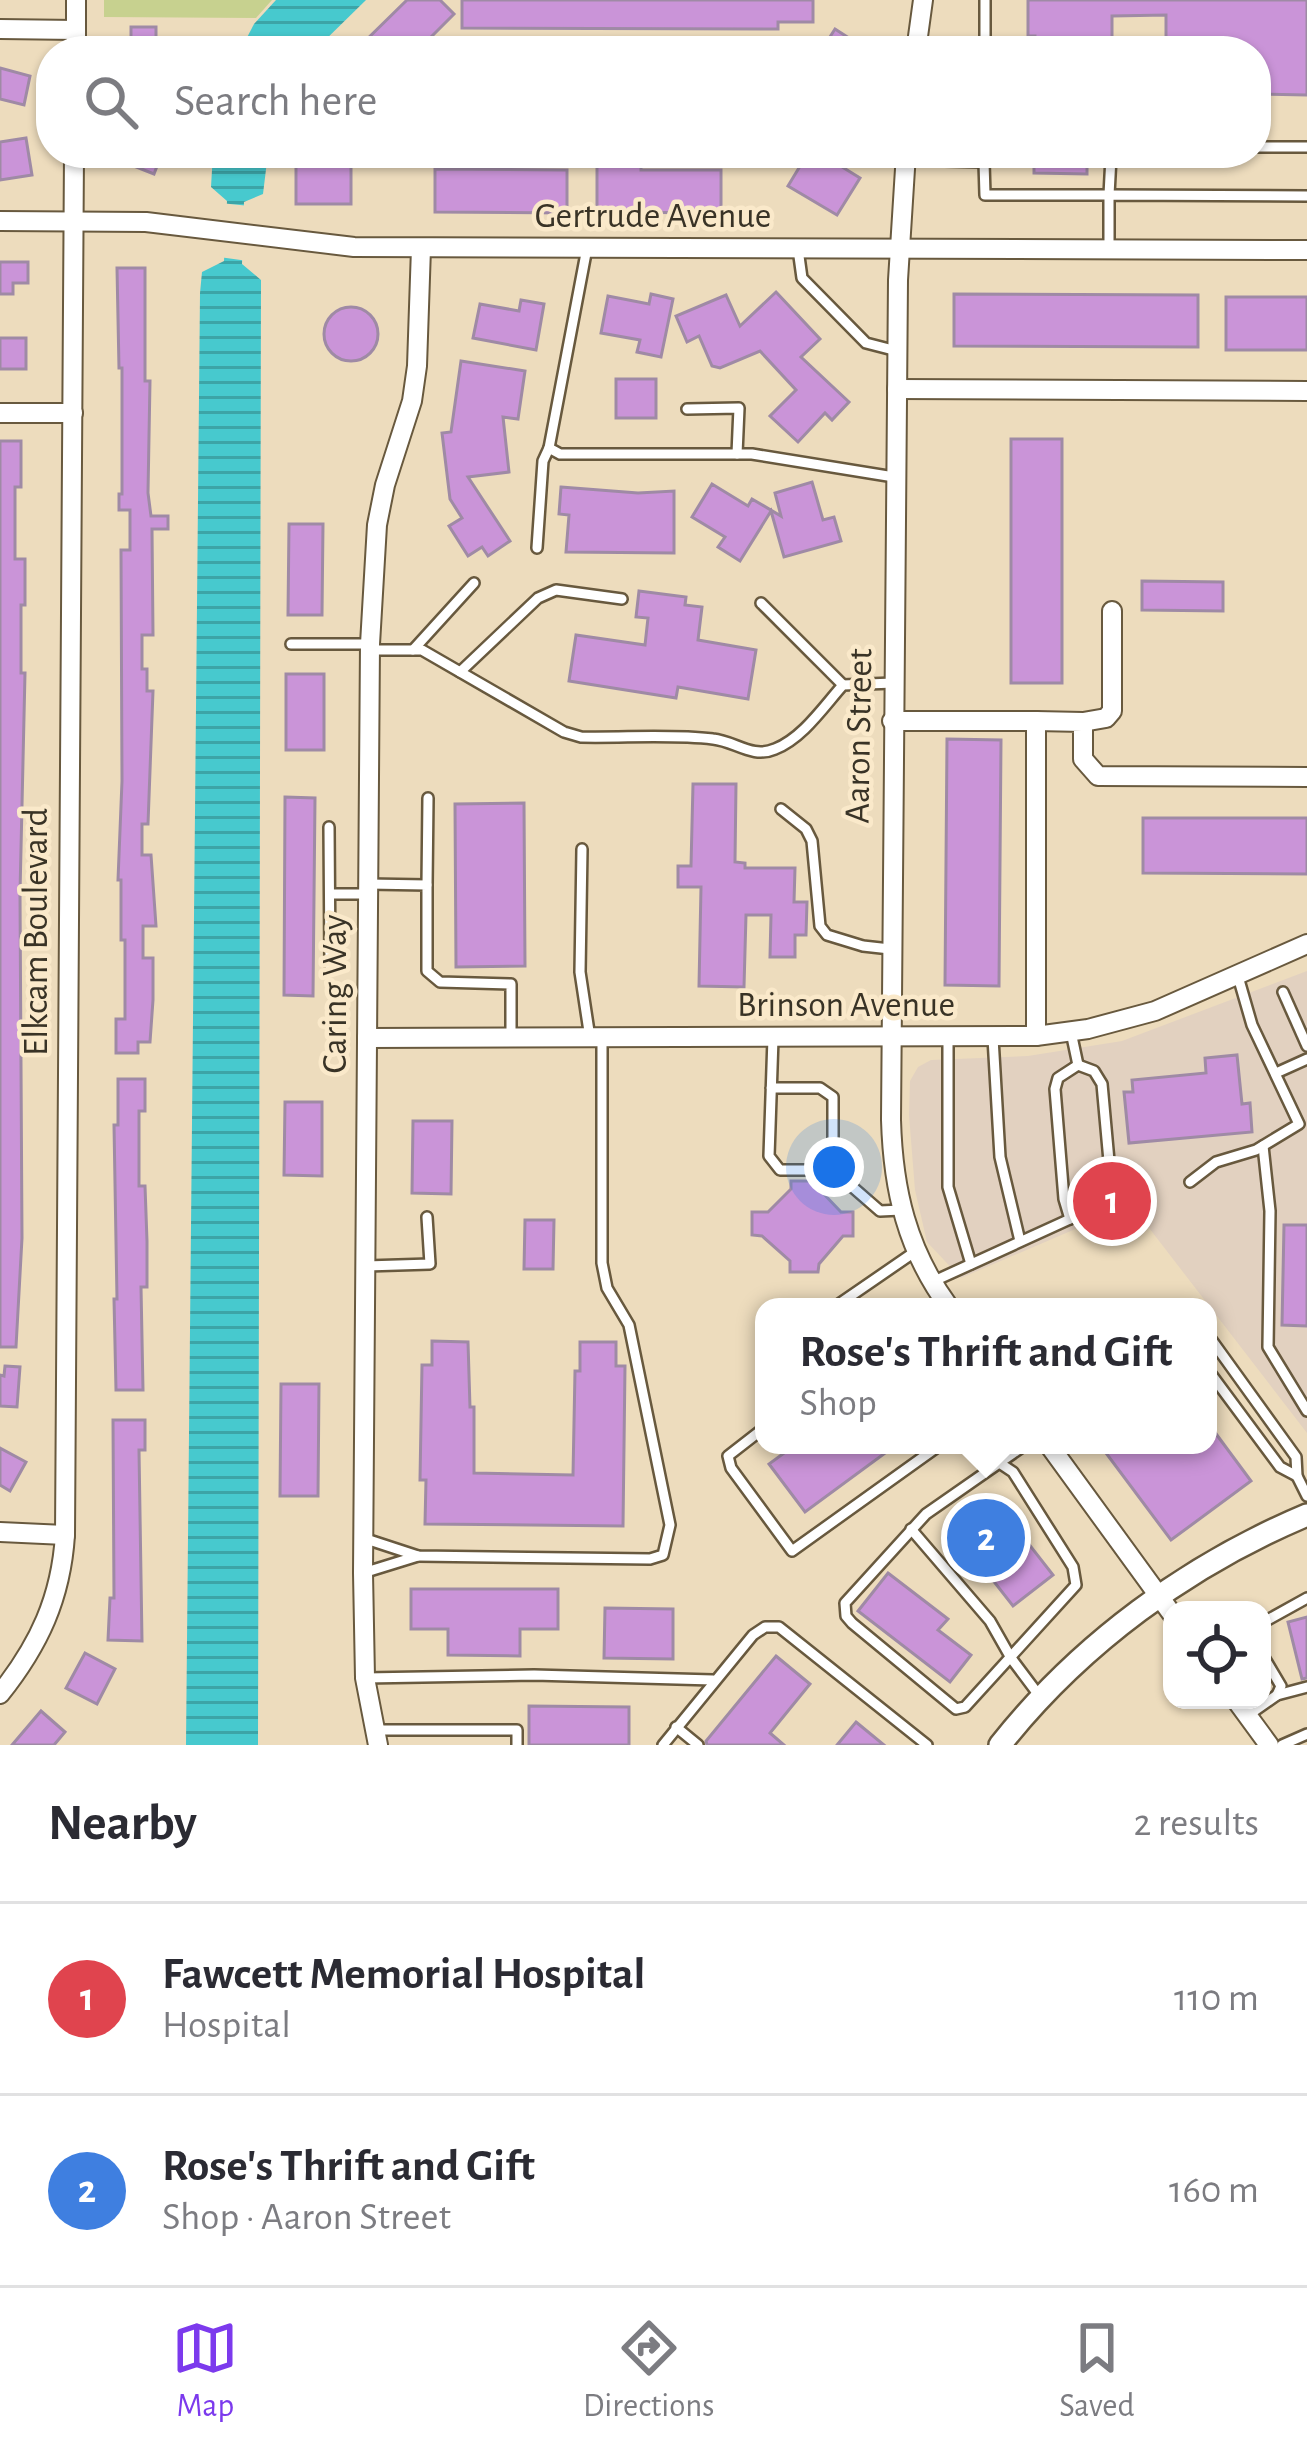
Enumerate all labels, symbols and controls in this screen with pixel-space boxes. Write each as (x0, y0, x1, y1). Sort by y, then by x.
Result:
search box (36, 36, 1271, 168)
icon: search (78, 69, 144, 135)
text: Search here (174, 79, 377, 124)
street label: Gertrude Avenue (535, 198, 771, 234)
street label: Aaron Street (839, 648, 879, 824)
street label: Elkcam Boulevard (18, 808, 54, 1056)
street label: Caring Way (317, 914, 353, 1074)
street label: Brinson Avenue (737, 987, 955, 1023)
your location (804, 1137, 864, 1197)
pin: 1 (1073, 1156, 1151, 1246)
popup (755, 1298, 1217, 1454)
text: Rose's Thrift and Gift (800, 1330, 1172, 1375)
text: Shop (800, 1384, 877, 1423)
pin: 2 (947, 1493, 1025, 1583)
map controls (1163, 1601, 1271, 1709)
button: locate (1163, 1601, 1271, 1709)
text: Nearby (48, 1798, 197, 1849)
text: 2 results (1133, 1804, 1259, 1843)
text: Fawcett Memorial Hospital (162, 1952, 645, 1997)
text: 1 (80, 1979, 94, 2018)
text: 110 m (1174, 1979, 1259, 2018)
text: Hospital (162, 2006, 291, 2045)
text: Rose's Thrift and Gift (162, 2144, 535, 2189)
text: 2 (78, 2171, 96, 2210)
text: 160 m (1169, 2171, 1259, 2210)
text: Shop · Aaron Street (162, 2198, 451, 2237)
tab: Map (172, 2315, 238, 2427)
tab: Directions (583, 2315, 714, 2427)
tab: Saved (1059, 2315, 1135, 2427)

